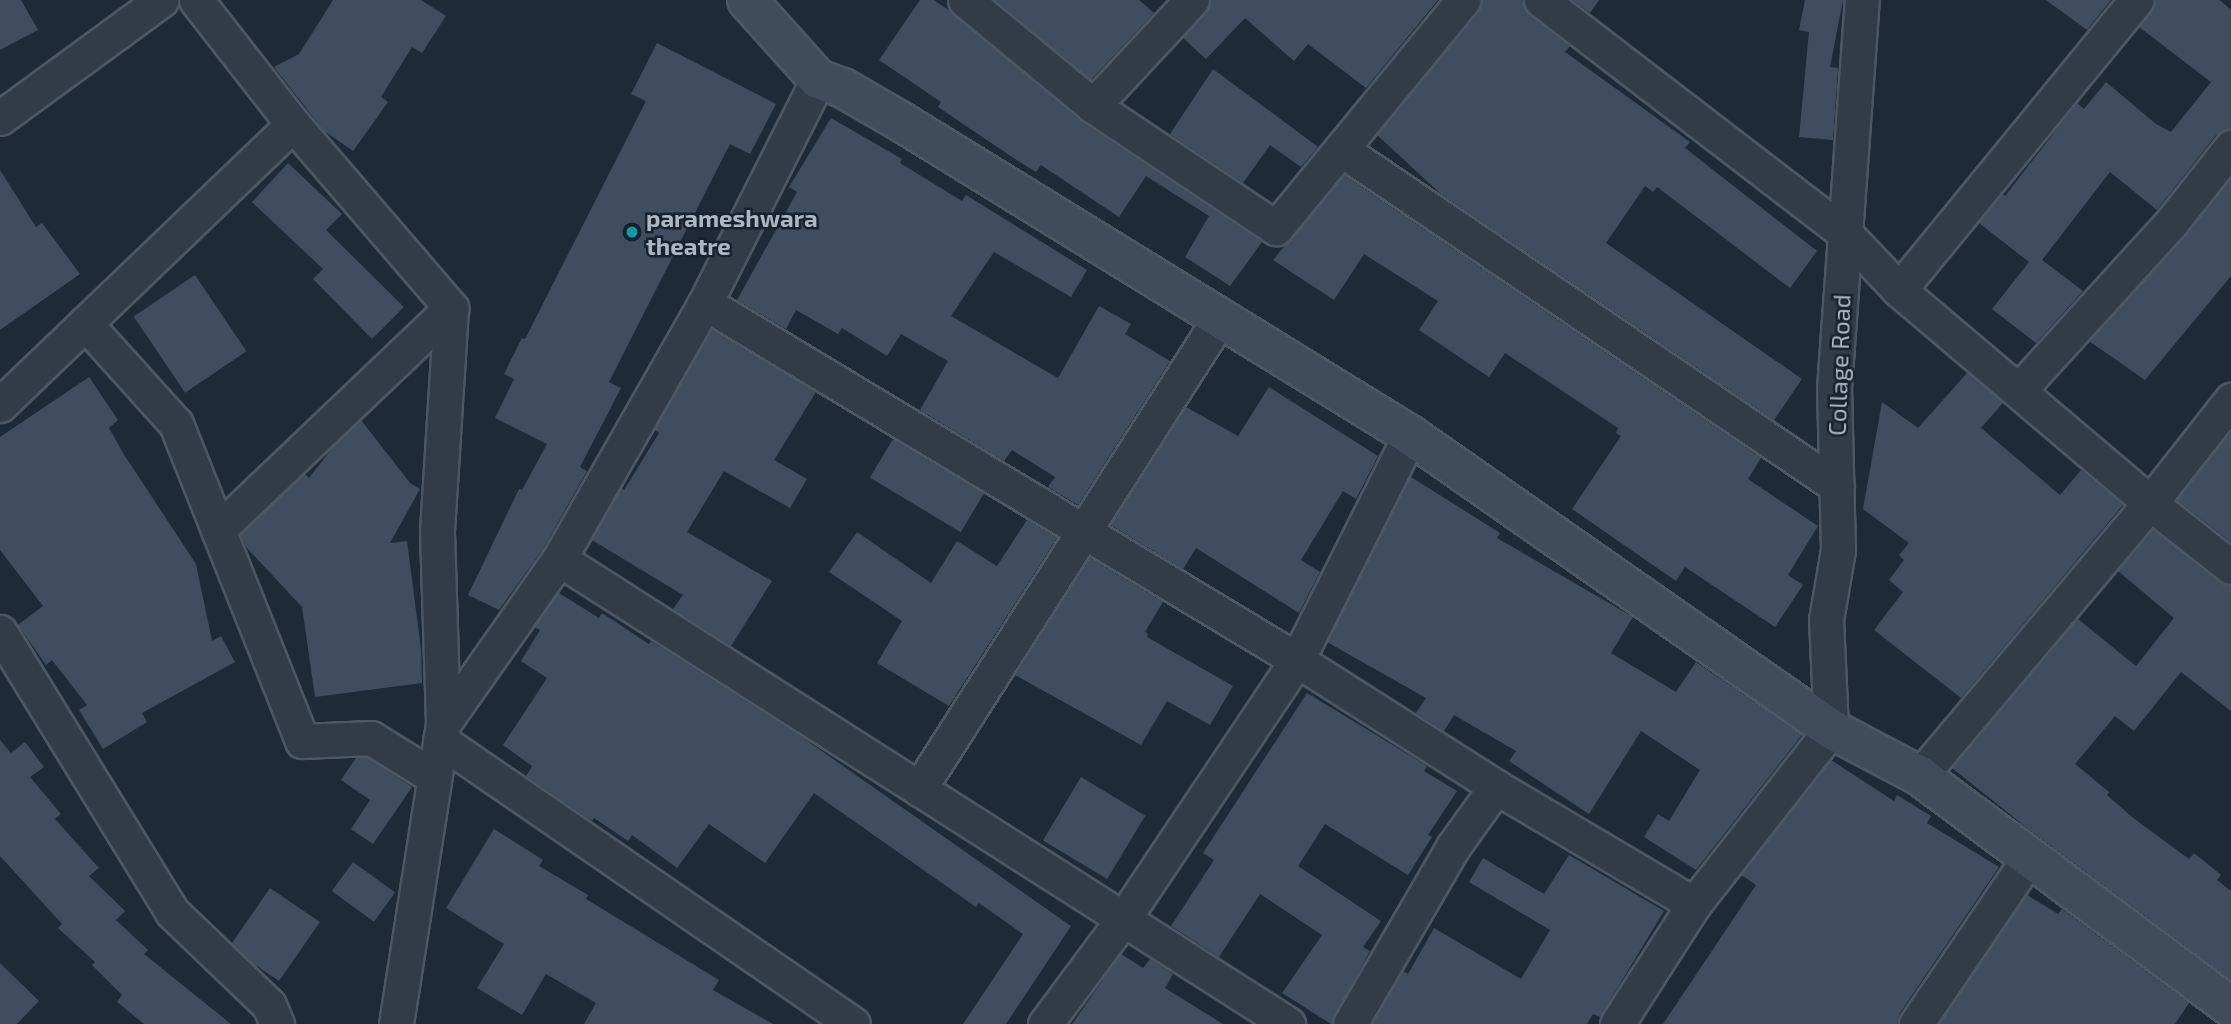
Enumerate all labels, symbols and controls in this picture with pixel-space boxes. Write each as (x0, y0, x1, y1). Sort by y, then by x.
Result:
place label: parameshwara theatre (646, 204, 818, 260)
marker: parameshwara theatre (624, 224, 640, 240)
street label: Collage Road (1822, 294, 1856, 436)

